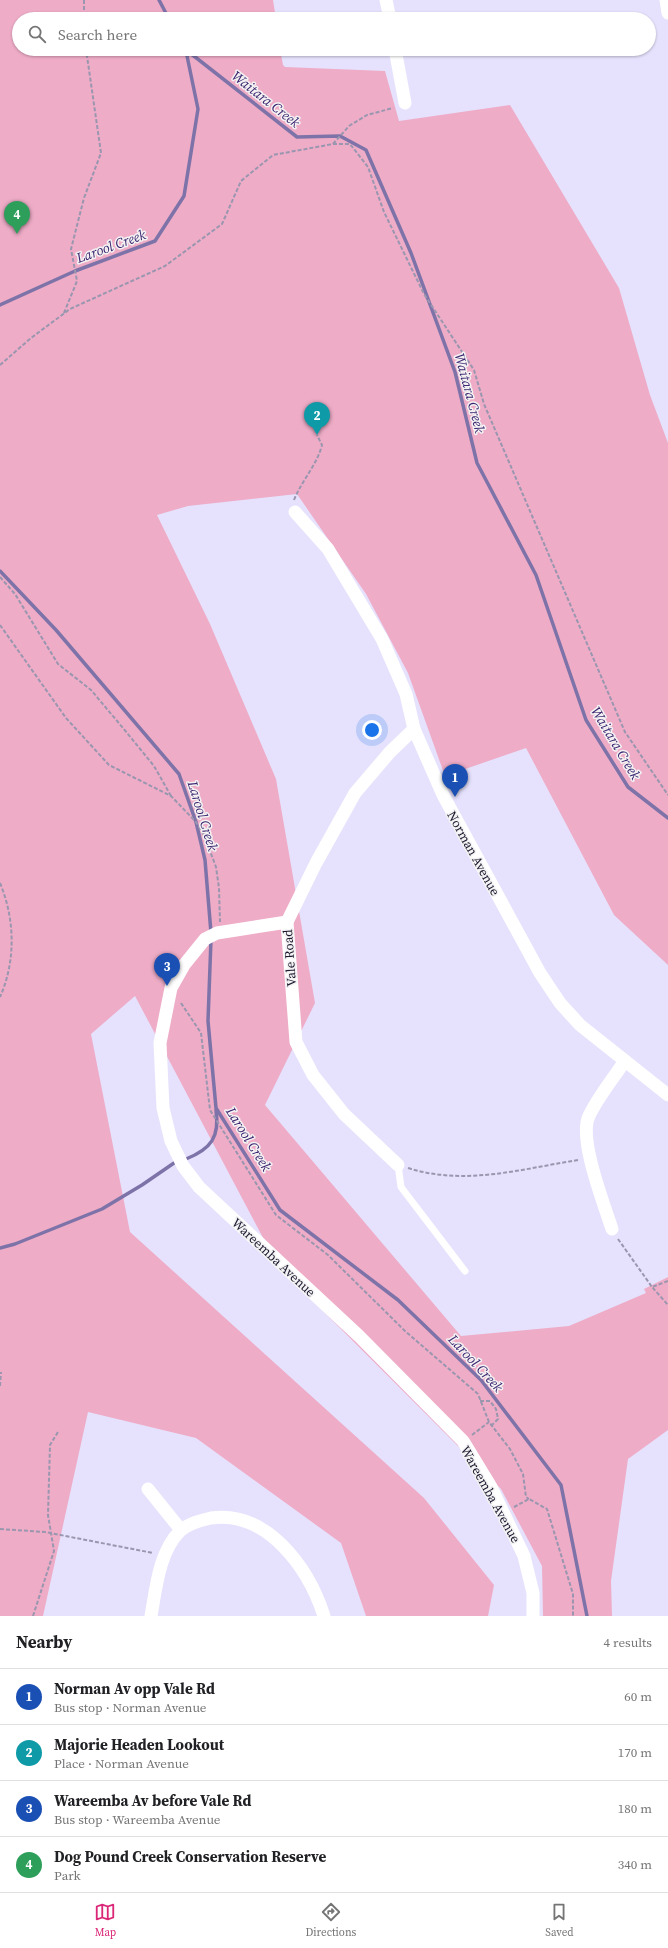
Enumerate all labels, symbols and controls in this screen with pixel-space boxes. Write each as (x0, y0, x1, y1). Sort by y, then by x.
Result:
search box (12, 12, 656, 56)
icon: search (26, 23, 48, 45)
text: Search here (58, 24, 137, 45)
water label: Waitara Creek (228, 66, 305, 132)
pin: 4 (4, 201, 30, 234)
water label: Larool Creek (73, 224, 149, 268)
water label: Waitara Creek (450, 351, 490, 436)
pin: 2 (304, 402, 330, 435)
water label: Waitara Creek (586, 703, 646, 784)
your location (362, 720, 382, 740)
pin: 1 (442, 764, 468, 797)
water label: Larool Creek (183, 777, 223, 854)
street label: Norman Avenue (443, 808, 504, 899)
street label: Vale Road (279, 928, 300, 987)
pin: 3 (154, 953, 180, 986)
water label: Larool Creek (221, 1102, 277, 1175)
street label: Wareemba Avenue (228, 1214, 319, 1301)
water label: Larool Creek (443, 1329, 508, 1397)
street label: Wareemba Avenue (457, 1443, 524, 1546)
text: Nearby (16, 1630, 72, 1654)
text: 4 results (604, 1634, 652, 1651)
text: Norman Av opp Vale Rd (54, 1678, 215, 1699)
text: 1 (25, 1688, 33, 1705)
text: 60 m (624, 1688, 652, 1705)
text: Bus stop · Norman Avenue (54, 1699, 206, 1716)
text: Majorie Headen Lookout (54, 1734, 224, 1755)
text: 2 (25, 1744, 33, 1761)
text: 170 m (618, 1744, 652, 1761)
text: Place · Norman Avenue (54, 1755, 189, 1772)
text: Wareemba Av before Vale Rd (54, 1790, 252, 1811)
text: 3 (25, 1800, 33, 1817)
text: 180 m (618, 1800, 652, 1817)
text: Bus stop · Wareemba Avenue (54, 1811, 221, 1828)
text: Dog Pound Creek Conservation Reserve (54, 1846, 326, 1867)
text: 4 (25, 1856, 33, 1873)
text: 340 m (618, 1856, 652, 1873)
text: Park (54, 1867, 81, 1884)
tab: Map (94, 1901, 116, 1940)
tab: Directions (305, 1901, 356, 1940)
tab: Saved (545, 1901, 574, 1940)

